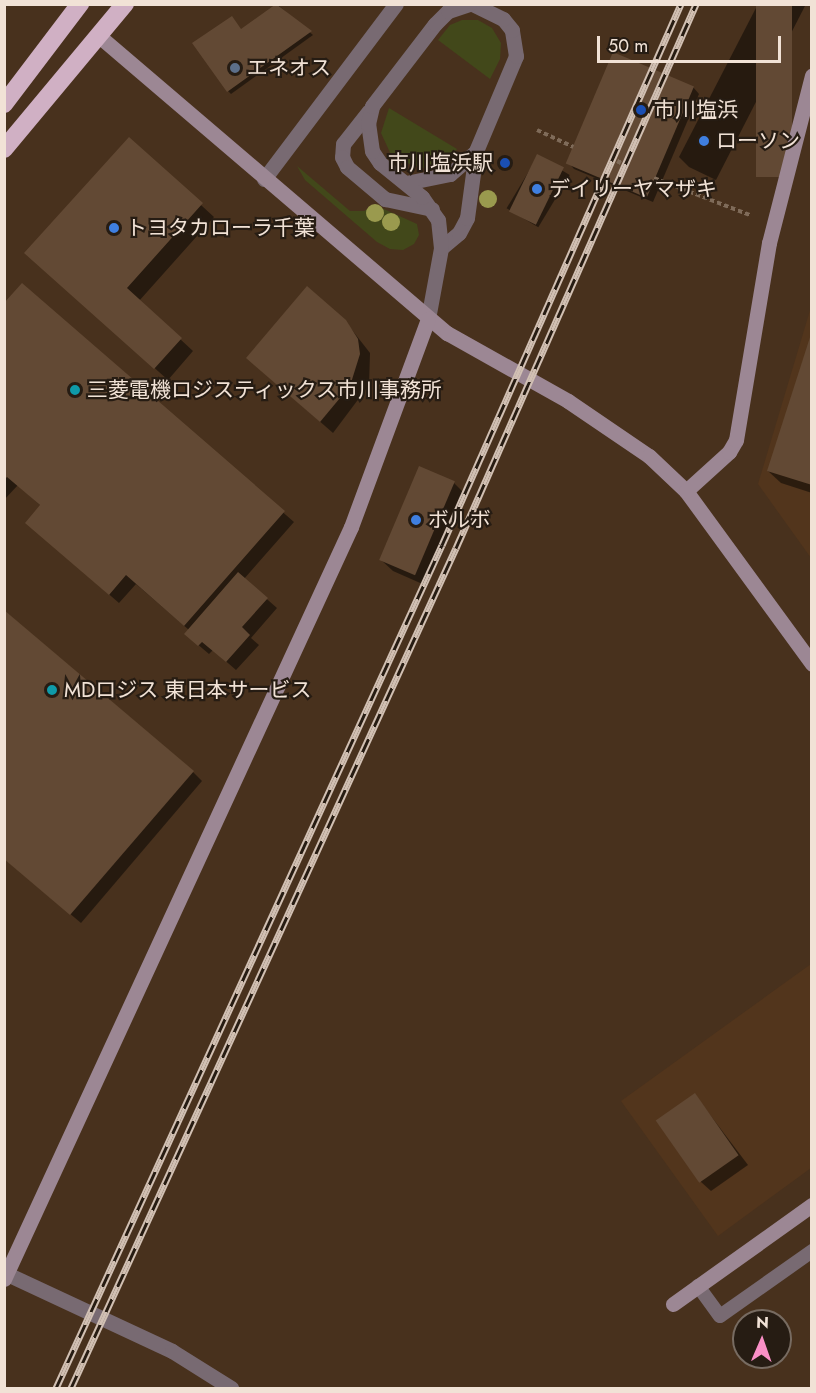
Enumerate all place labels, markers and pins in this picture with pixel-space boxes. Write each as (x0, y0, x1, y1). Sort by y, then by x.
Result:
place label: エネオス (247, 55, 331, 81)
marker: エネオス (228, 61, 242, 75)
place label: 市川塩浜 (654, 97, 738, 123)
marker: 市川塩浜 (632, 101, 650, 119)
place label: ローソン (716, 128, 800, 154)
marker: ローソン (697, 134, 711, 148)
place label: 市川塩浜駅 (388, 150, 493, 176)
marker: 市川塩浜駅 (498, 156, 512, 170)
place label: デイリーヤマザキ (549, 176, 717, 202)
marker: デイリーヤマザキ (530, 182, 544, 196)
place label: トヨタカローラ千葉 (126, 215, 315, 241)
marker: トヨタカローラ千葉 (107, 221, 121, 235)
place label: 三菱電機ロジスティックス市川事務所 (87, 377, 444, 403)
marker: 三菱電機ロジスティックス市川事務所 (68, 383, 82, 397)
place label: ボルボ (428, 507, 491, 533)
marker: ボルボ (409, 513, 423, 527)
place label: MDロジス 東日本サービス (64, 677, 312, 703)
marker: MDロジス 東日本サービス (45, 683, 59, 697)

